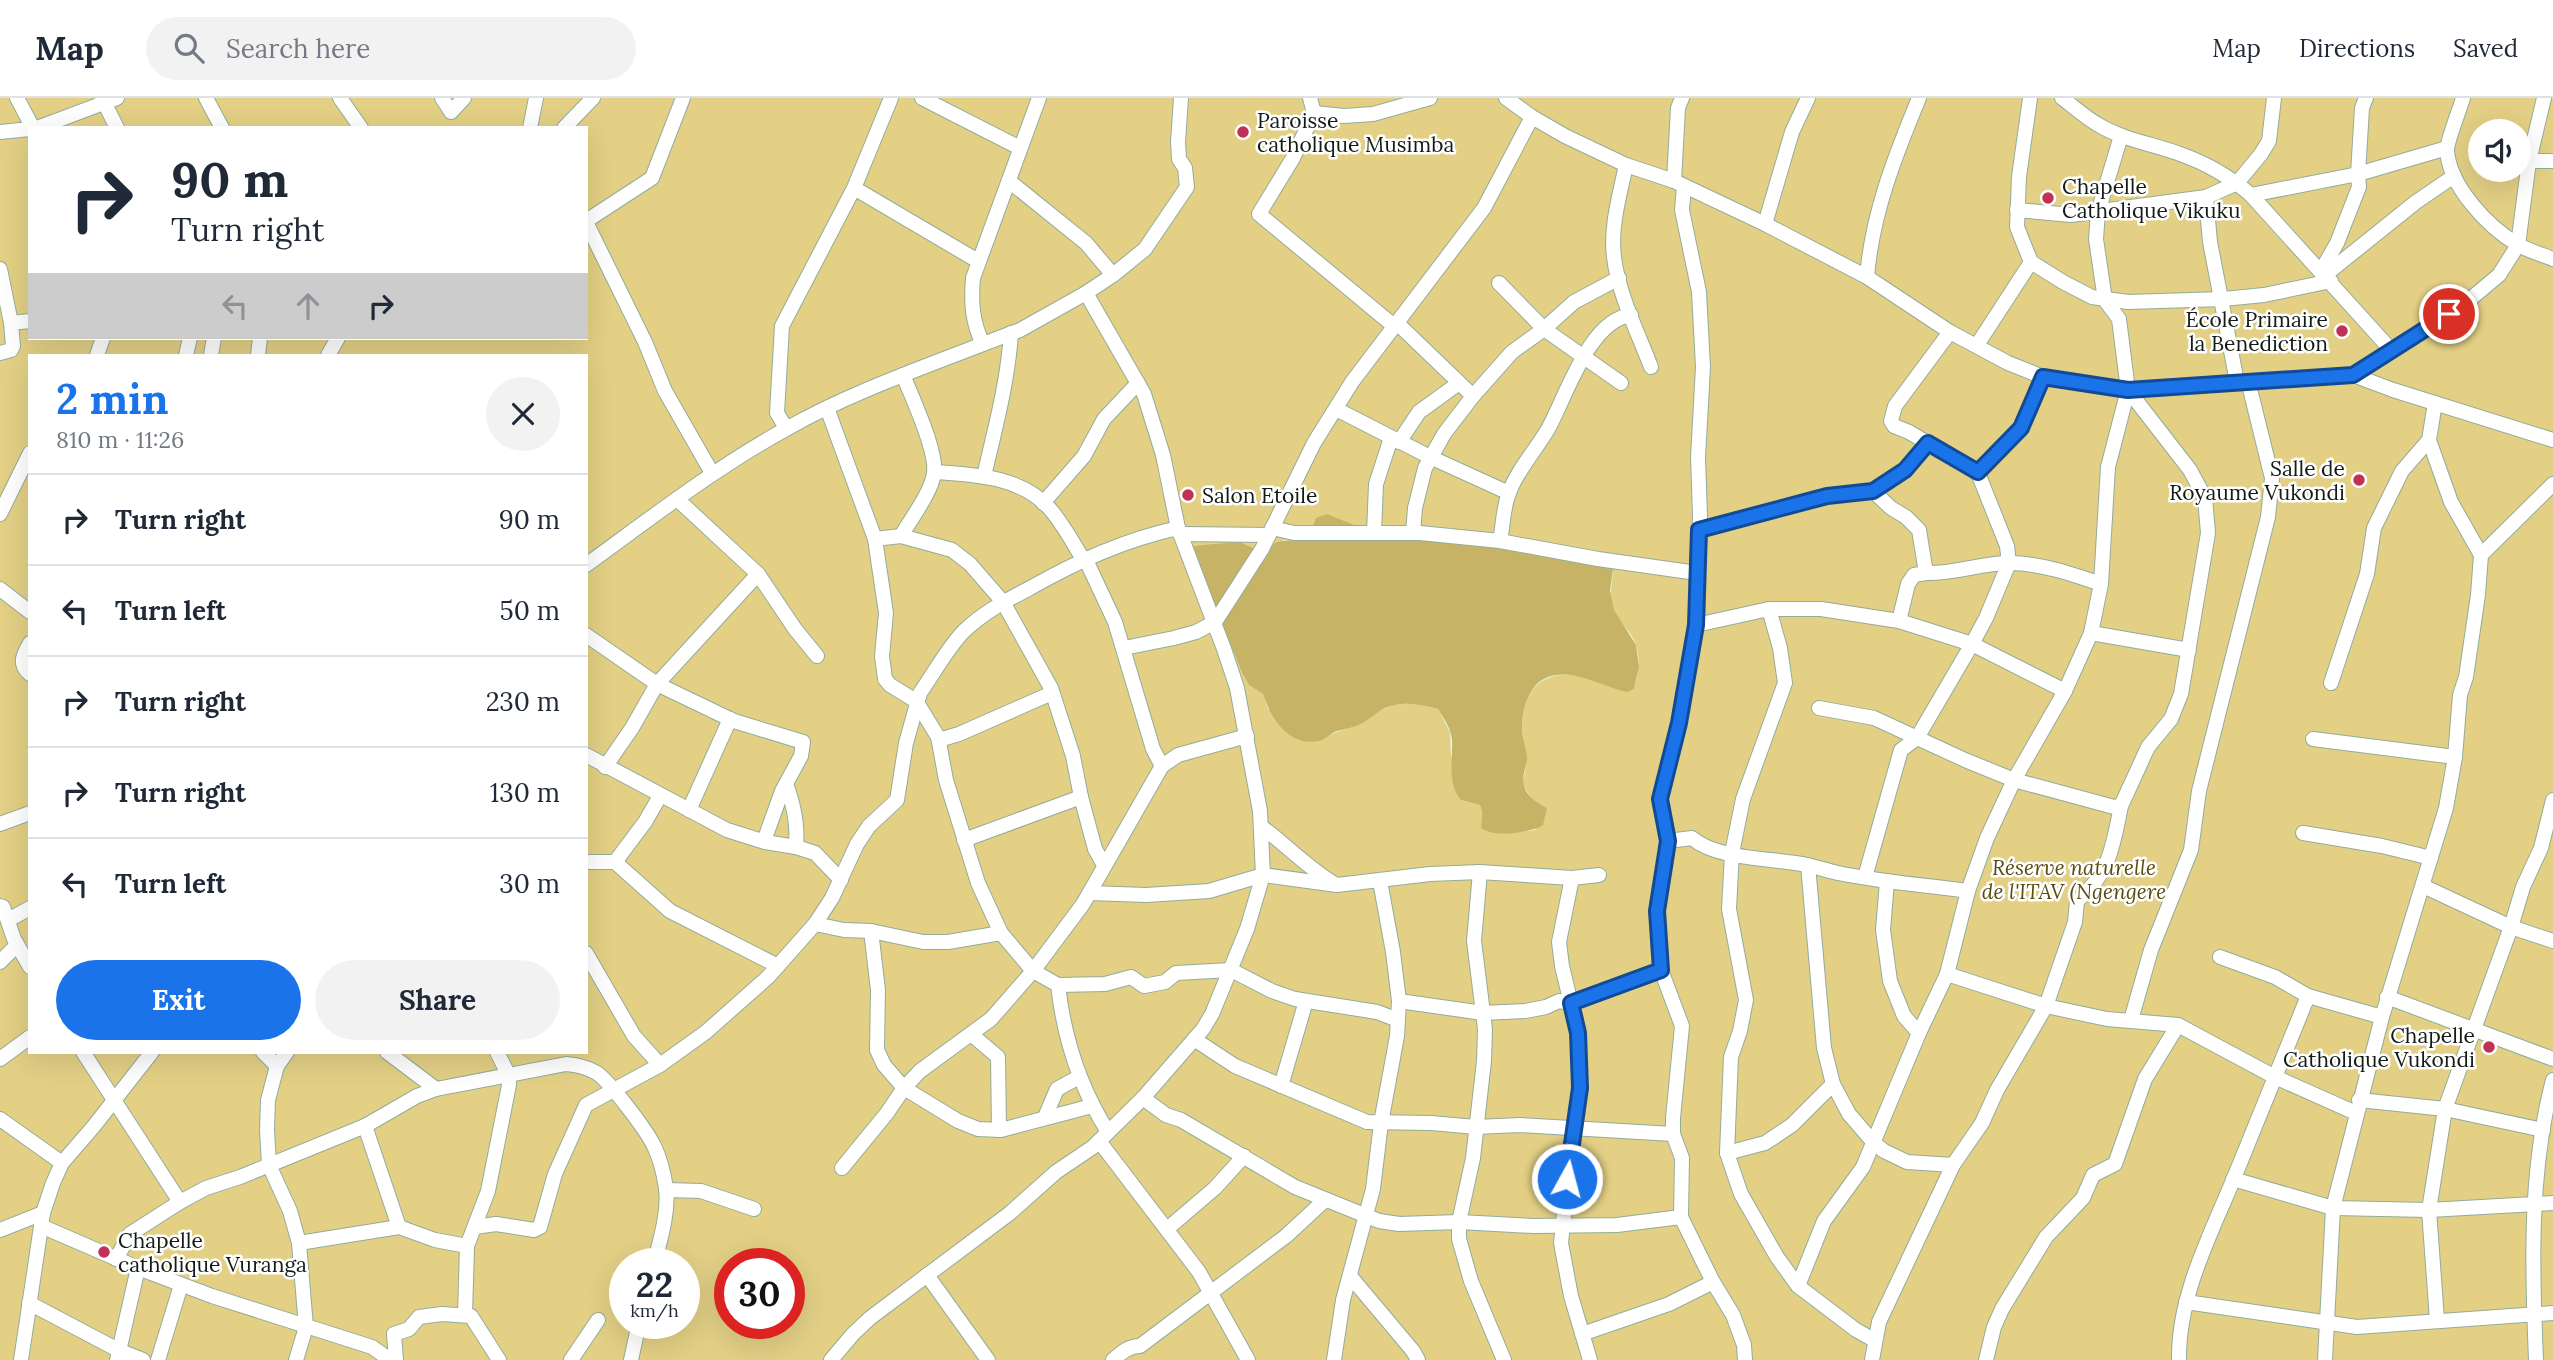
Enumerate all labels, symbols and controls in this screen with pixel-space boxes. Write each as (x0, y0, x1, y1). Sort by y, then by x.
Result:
search box (146, 17, 636, 80)
text: Map (35, 27, 104, 69)
icon: search (170, 29, 208, 67)
text: Search here (226, 32, 370, 65)
text: Map (2212, 33, 2261, 64)
text: Directions (2299, 33, 2415, 64)
text: Saved (2453, 33, 2518, 64)
place label: Paroisse catholique Musimba (1257, 107, 1454, 158)
map controls (2468, 119, 2531, 182)
button: sound (2468, 119, 2531, 182)
marker: Paroisse catholique Musimba (1235, 124, 1251, 140)
text: 90 m (171, 148, 288, 210)
icon: right (56, 154, 147, 245)
place label: Chapelle Catholique Vikuku (2062, 173, 2240, 224)
marker: Chapelle Catholique Vikuku (2040, 190, 2056, 206)
text: Turn right (171, 209, 324, 250)
pin (2419, 284, 2479, 344)
icon: left (216, 287, 254, 325)
icon: ahead (289, 287, 327, 325)
icon: right (362, 287, 400, 325)
icon: arrive (2430, 295, 2468, 333)
place label: École Primaire la Benediction (2185, 306, 2328, 357)
marker: École Primaire la Benediction (2334, 323, 2350, 339)
text: 2 min (56, 372, 169, 426)
button: close (486, 377, 560, 451)
text: 810 m · 11:26 (56, 425, 184, 454)
place label: Salle de Royaume Vukondi (2169, 455, 2345, 506)
marker: Salle de Royaume Vukondi (2351, 472, 2367, 488)
place label: Salon Etoile (1202, 482, 1317, 509)
marker: Salon Etoile (1180, 487, 1196, 503)
icon: right (56, 501, 94, 539)
text: Turn right (115, 503, 246, 536)
text: 90 m (499, 503, 560, 536)
icon: left (56, 592, 94, 630)
text: Turn left (115, 594, 226, 627)
text: 50 m (500, 594, 560, 627)
icon: right (56, 683, 94, 721)
text: Turn right (115, 685, 246, 718)
text: 230 m (486, 685, 560, 718)
icon: right (56, 774, 94, 812)
text: Turn right (115, 776, 246, 809)
text: 130 m (490, 776, 560, 809)
park label: Réserve naturelle de l'ITAV (Ngengere (1982, 854, 2166, 905)
icon: left (56, 865, 94, 903)
text: Turn left (115, 867, 226, 900)
text: 30 m (499, 867, 560, 900)
button: Exit (56, 960, 301, 1040)
button: Share (315, 960, 560, 1040)
place label: Chapelle Catholique Vukondi (2283, 1022, 2475, 1073)
marker: Chapelle Catholique Vukondi (2481, 1039, 2497, 1055)
position arrow (1530, 1142, 1604, 1216)
place label: Chapelle catholique Vuranga (118, 1227, 307, 1278)
marker: Chapelle catholique Vuranga (96, 1244, 112, 1260)
speed limit sign: 30 (714, 1248, 805, 1339)
text: 22 (636, 1262, 673, 1307)
text: km/h (630, 1299, 679, 1322)

